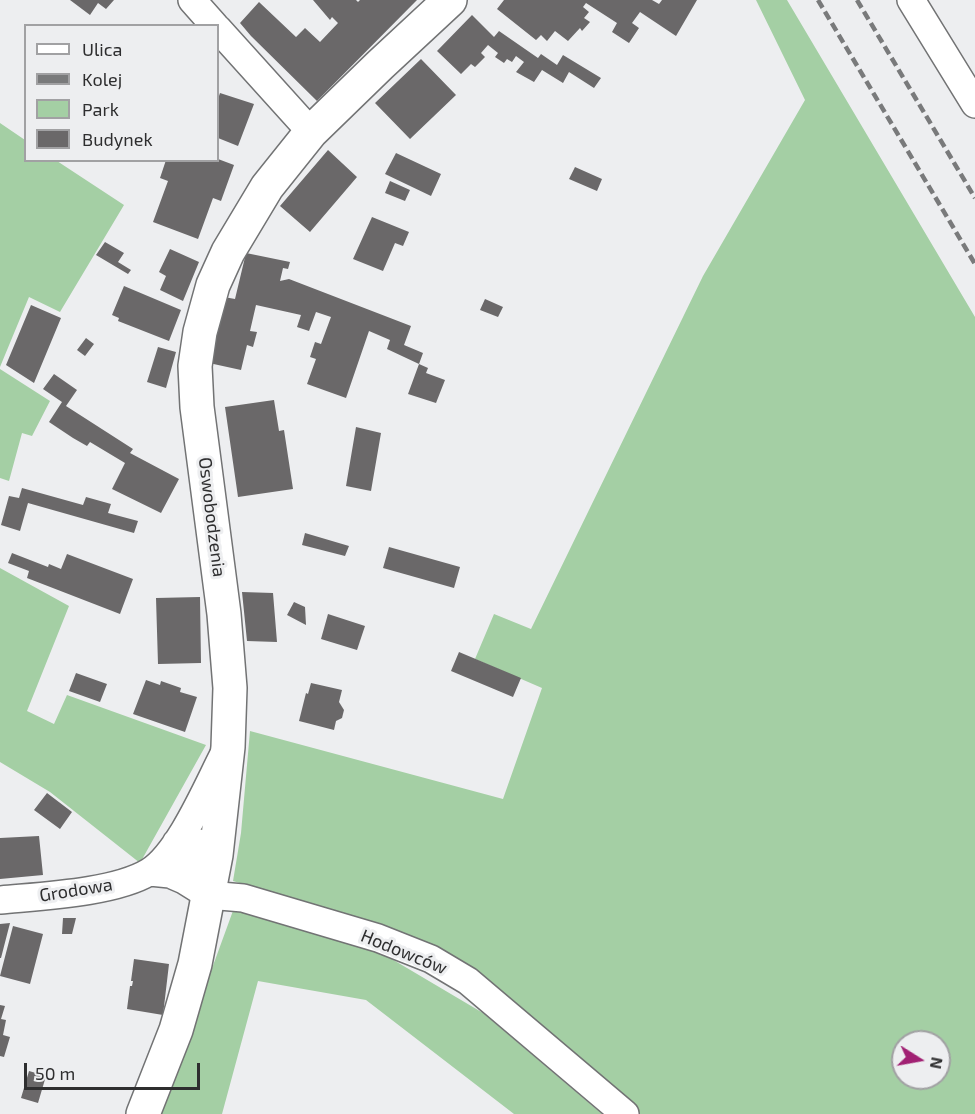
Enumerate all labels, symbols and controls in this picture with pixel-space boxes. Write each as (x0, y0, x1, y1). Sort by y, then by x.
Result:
legend (24, 24, 219, 162)
text: Ulica (82, 38, 122, 60)
text: Kolej (82, 68, 122, 90)
text: Park (82, 98, 119, 120)
text: Budynek (82, 128, 153, 150)
street label: Oswobodzenia (194, 456, 230, 578)
street label: Grodowa (38, 874, 114, 906)
street label: Hodowców (358, 925, 450, 979)
north arrow (891, 1030, 951, 1090)
scale bar (27, 1051, 202, 1089)
text: N (927, 1056, 948, 1071)
text: 50 m (35, 1062, 75, 1084)

